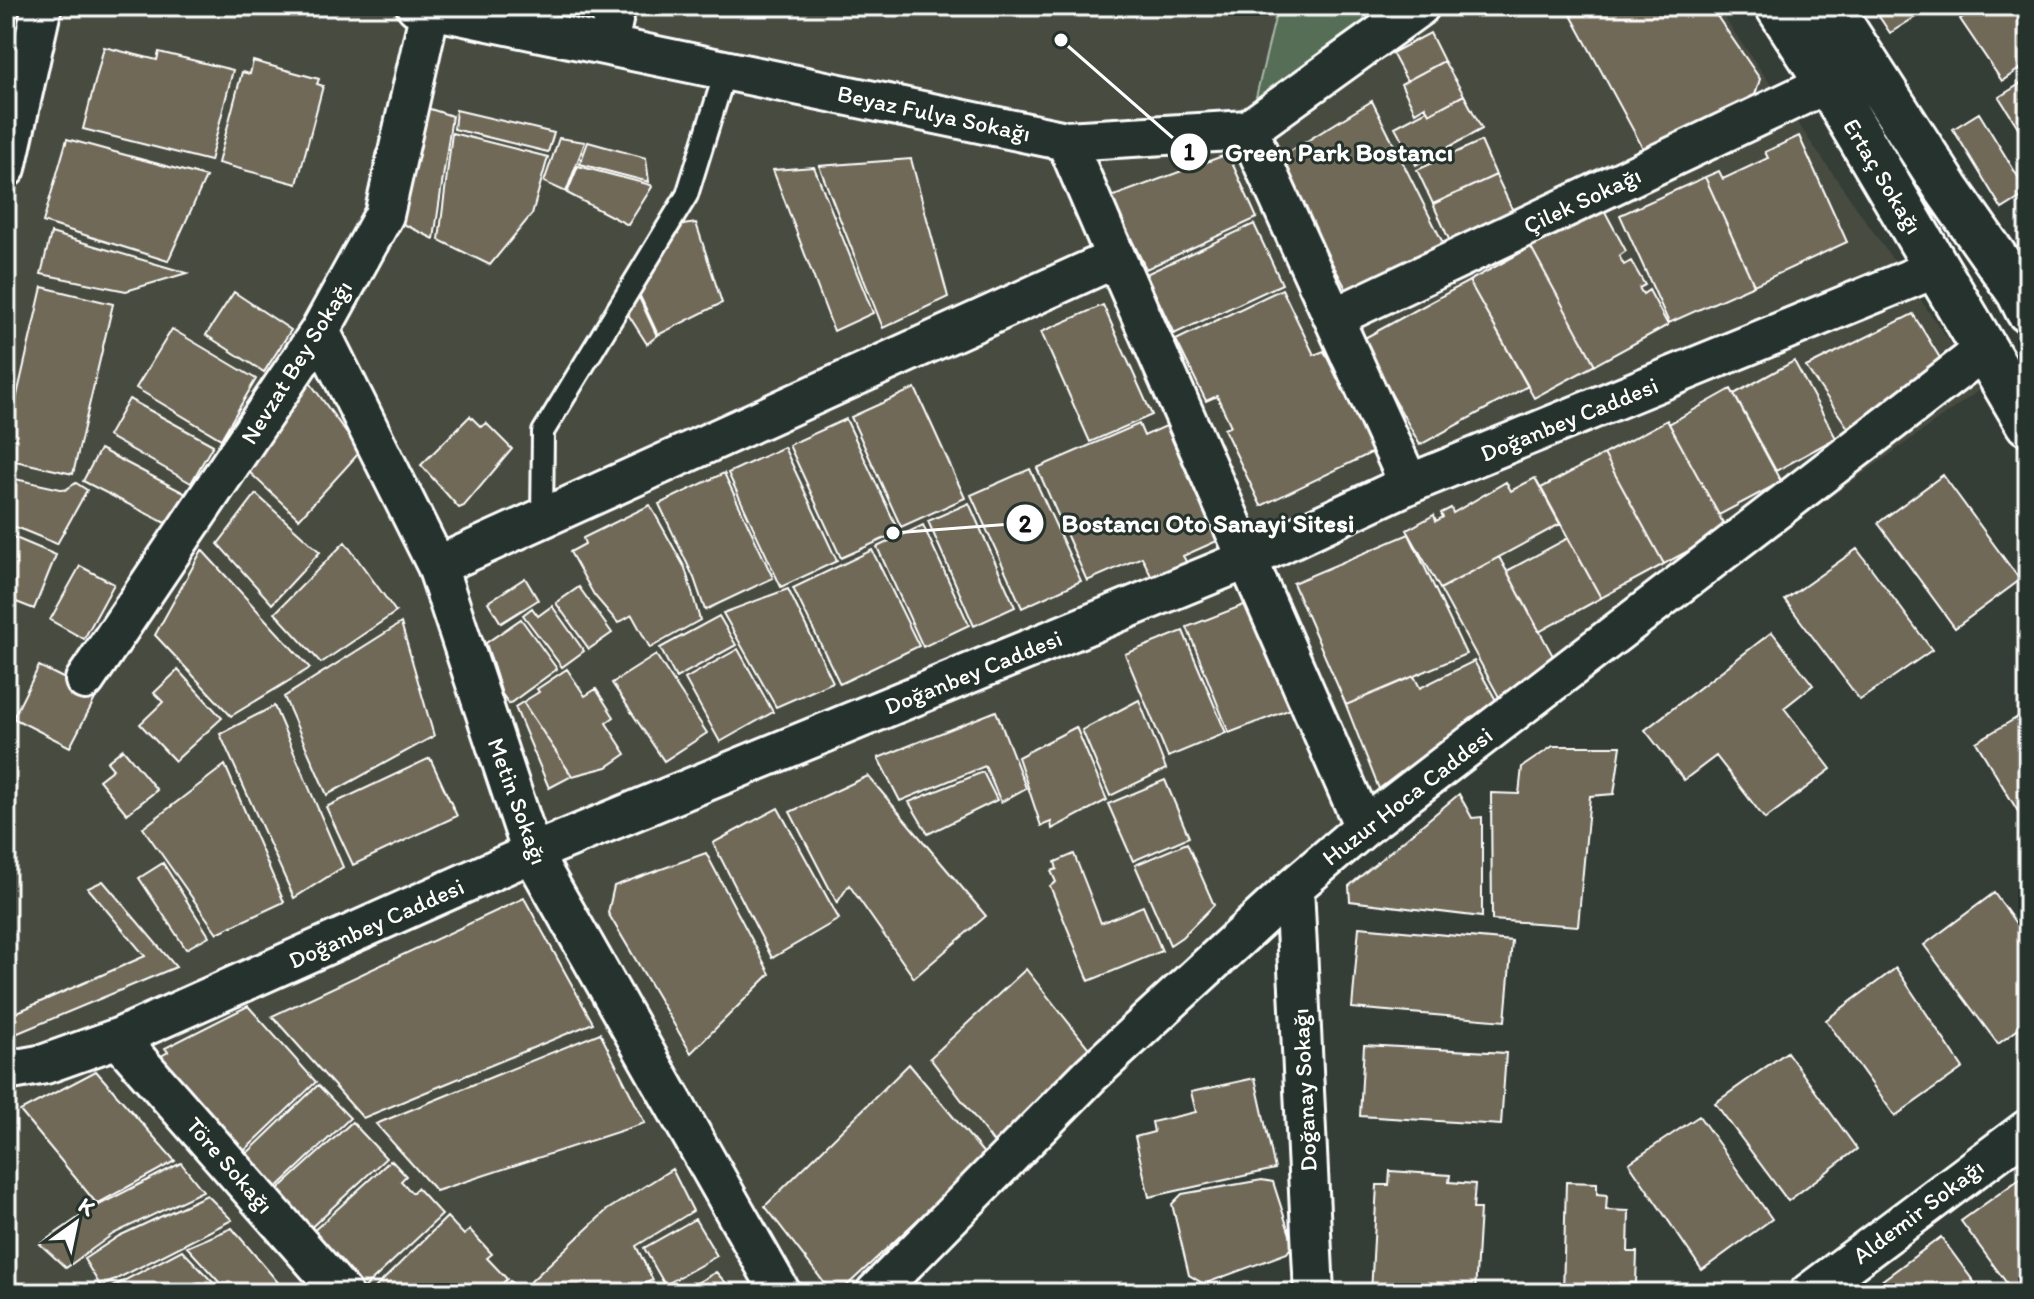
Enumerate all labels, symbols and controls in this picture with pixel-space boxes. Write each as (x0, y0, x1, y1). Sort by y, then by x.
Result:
street label: Beyaz Fulya Sokağı (835, 78, 1033, 148)
street label: Ertaç Sokağı (1837, 113, 1929, 239)
callout: Green Park Bostancı (1169, 127, 1469, 177)
text: Green Park Bostancı (1225, 136, 1453, 168)
text: 1 (1183, 137, 1195, 166)
street label: Çilek Sokağı (1519, 160, 1645, 240)
street label: Nevzat Bey Sokağı (234, 275, 358, 449)
street label: Doğanbey Caddesi (1476, 370, 1662, 468)
callout: Bostancı Oto Sanayi Sitesi (1005, 498, 1370, 548)
text: Bostancı Oto Sanayi Sitesi (1062, 507, 1354, 539)
text: 2 (1019, 509, 1032, 538)
street label: Doğanbey Caddesi (880, 623, 1066, 721)
street label: Huzur Hoca Caddesi (1316, 720, 1498, 872)
street label: Metin Sokağı (482, 734, 554, 868)
street label: Doğanbey Caddesi (284, 871, 468, 975)
street label: Doğanay Sokağı (1285, 1008, 1323, 1172)
street label: Töre Sokağı (180, 1111, 280, 1219)
street label: Aldemir Sokağı (1847, 1152, 1989, 1270)
north arrow (36, 1183, 116, 1263)
text: K (73, 1191, 101, 1222)

